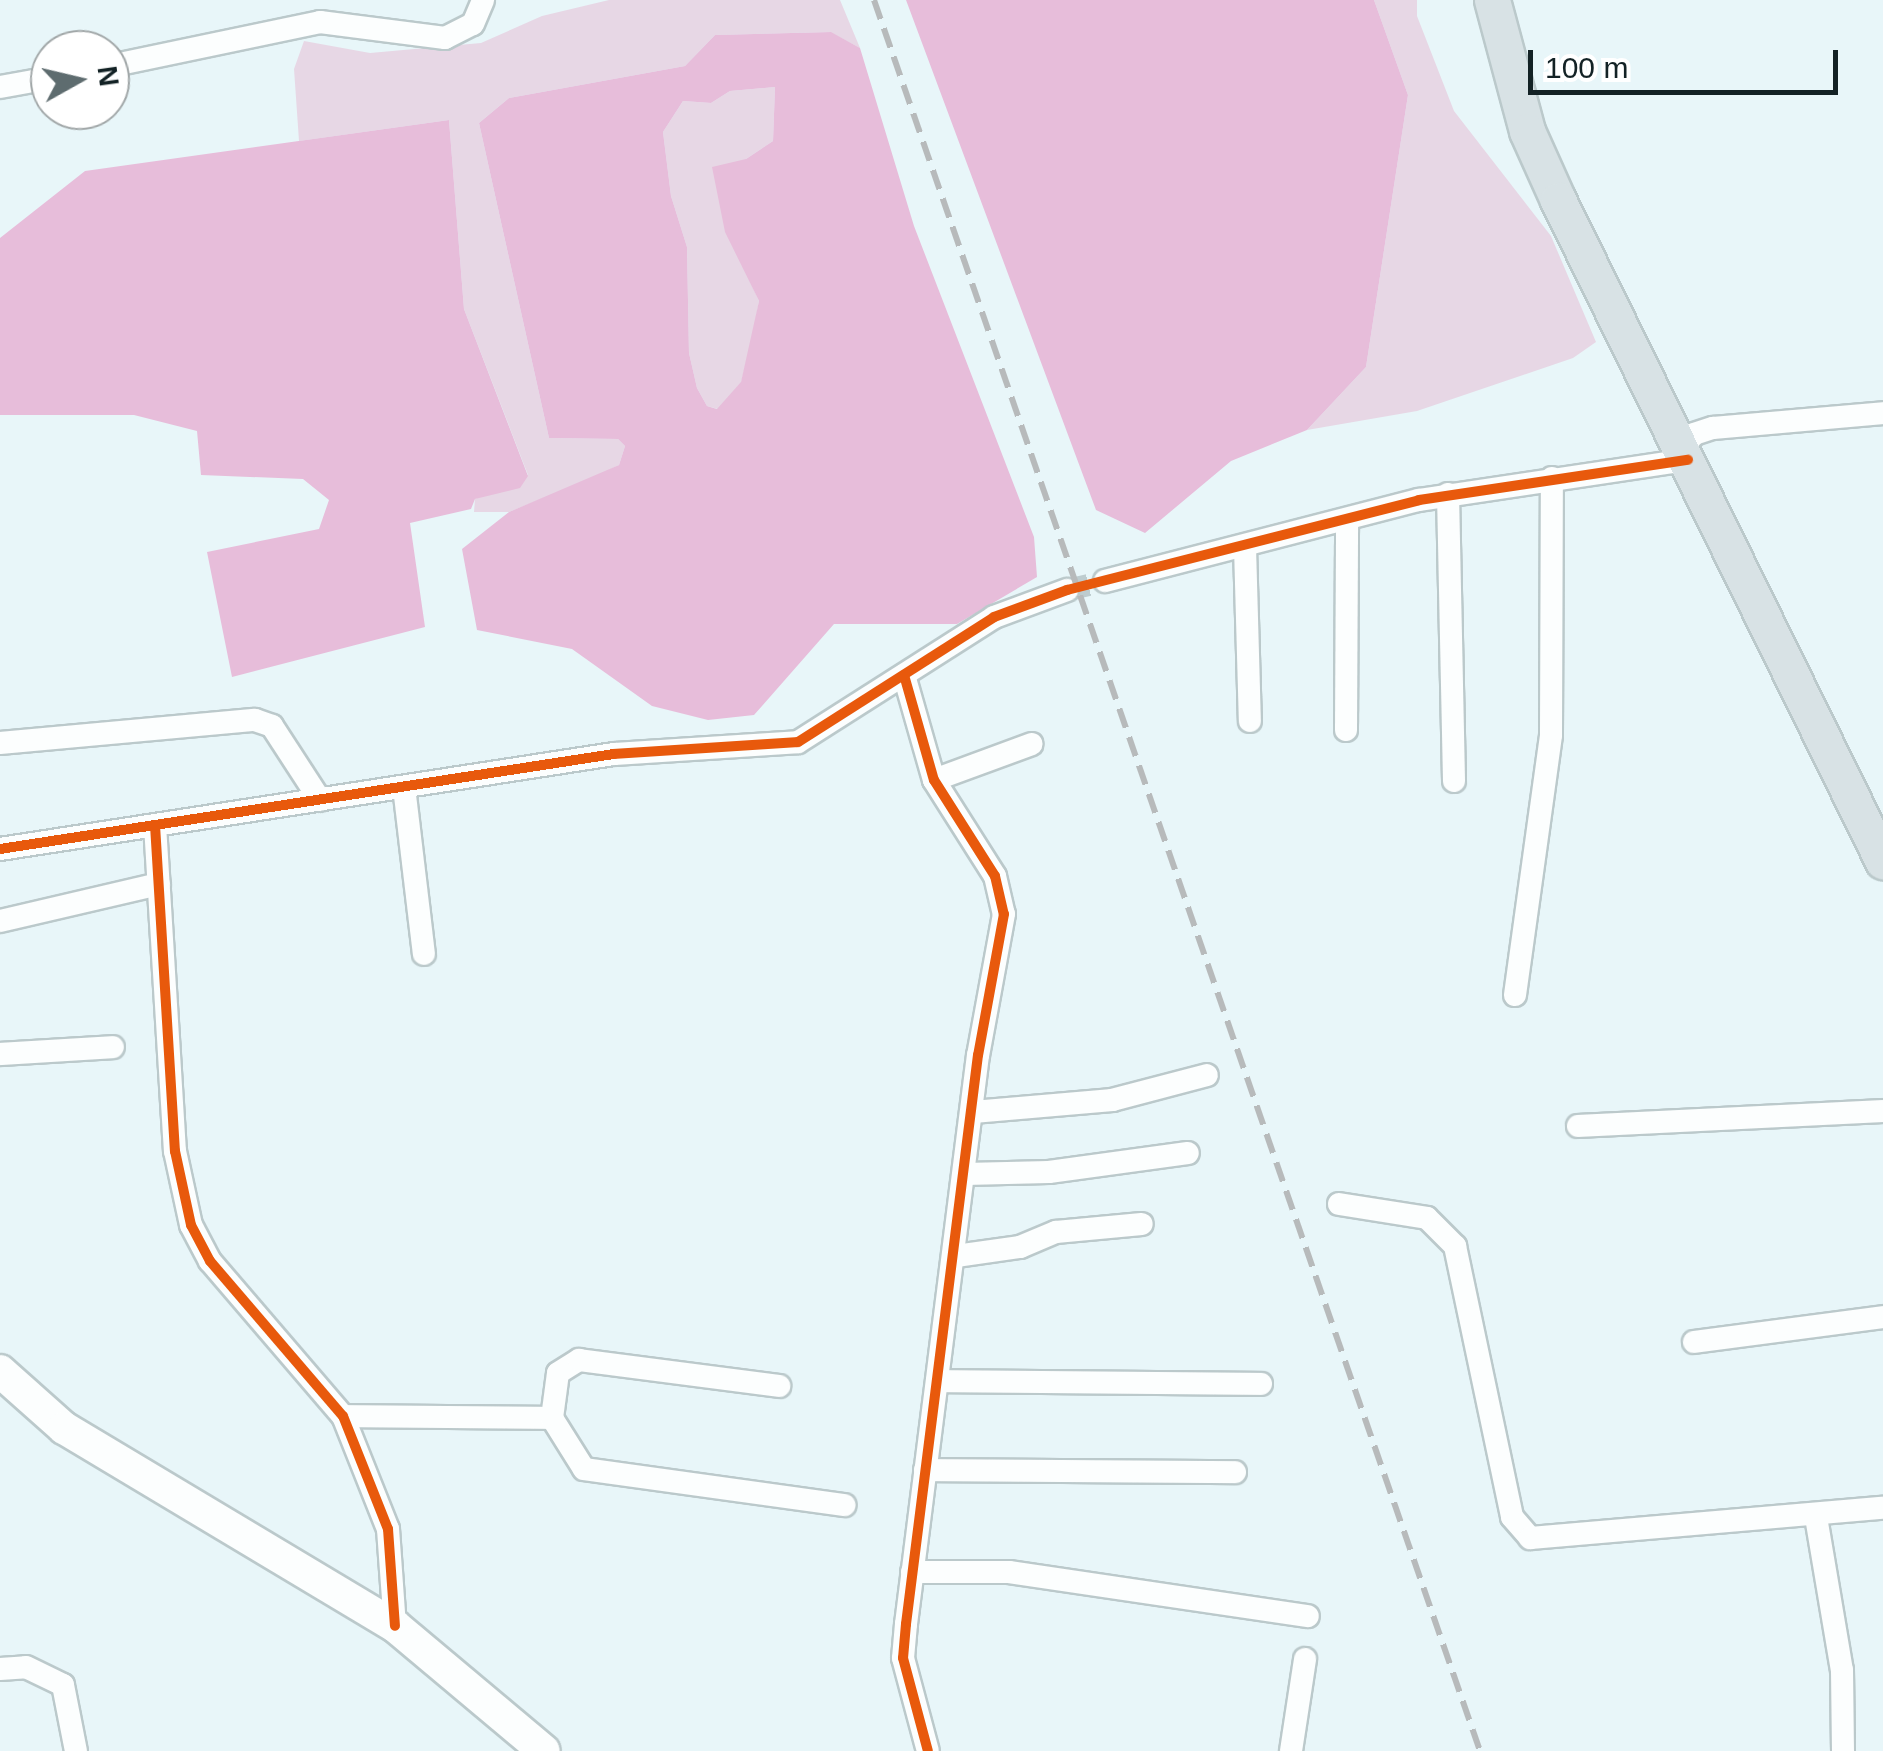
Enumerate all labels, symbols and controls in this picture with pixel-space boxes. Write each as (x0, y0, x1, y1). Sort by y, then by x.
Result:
north arrow (30, 30, 130, 130)
scale bar (1533, 30, 1843, 92)
text: 100 m (1545, 51, 1628, 84)
text: N (91, 64, 125, 88)

